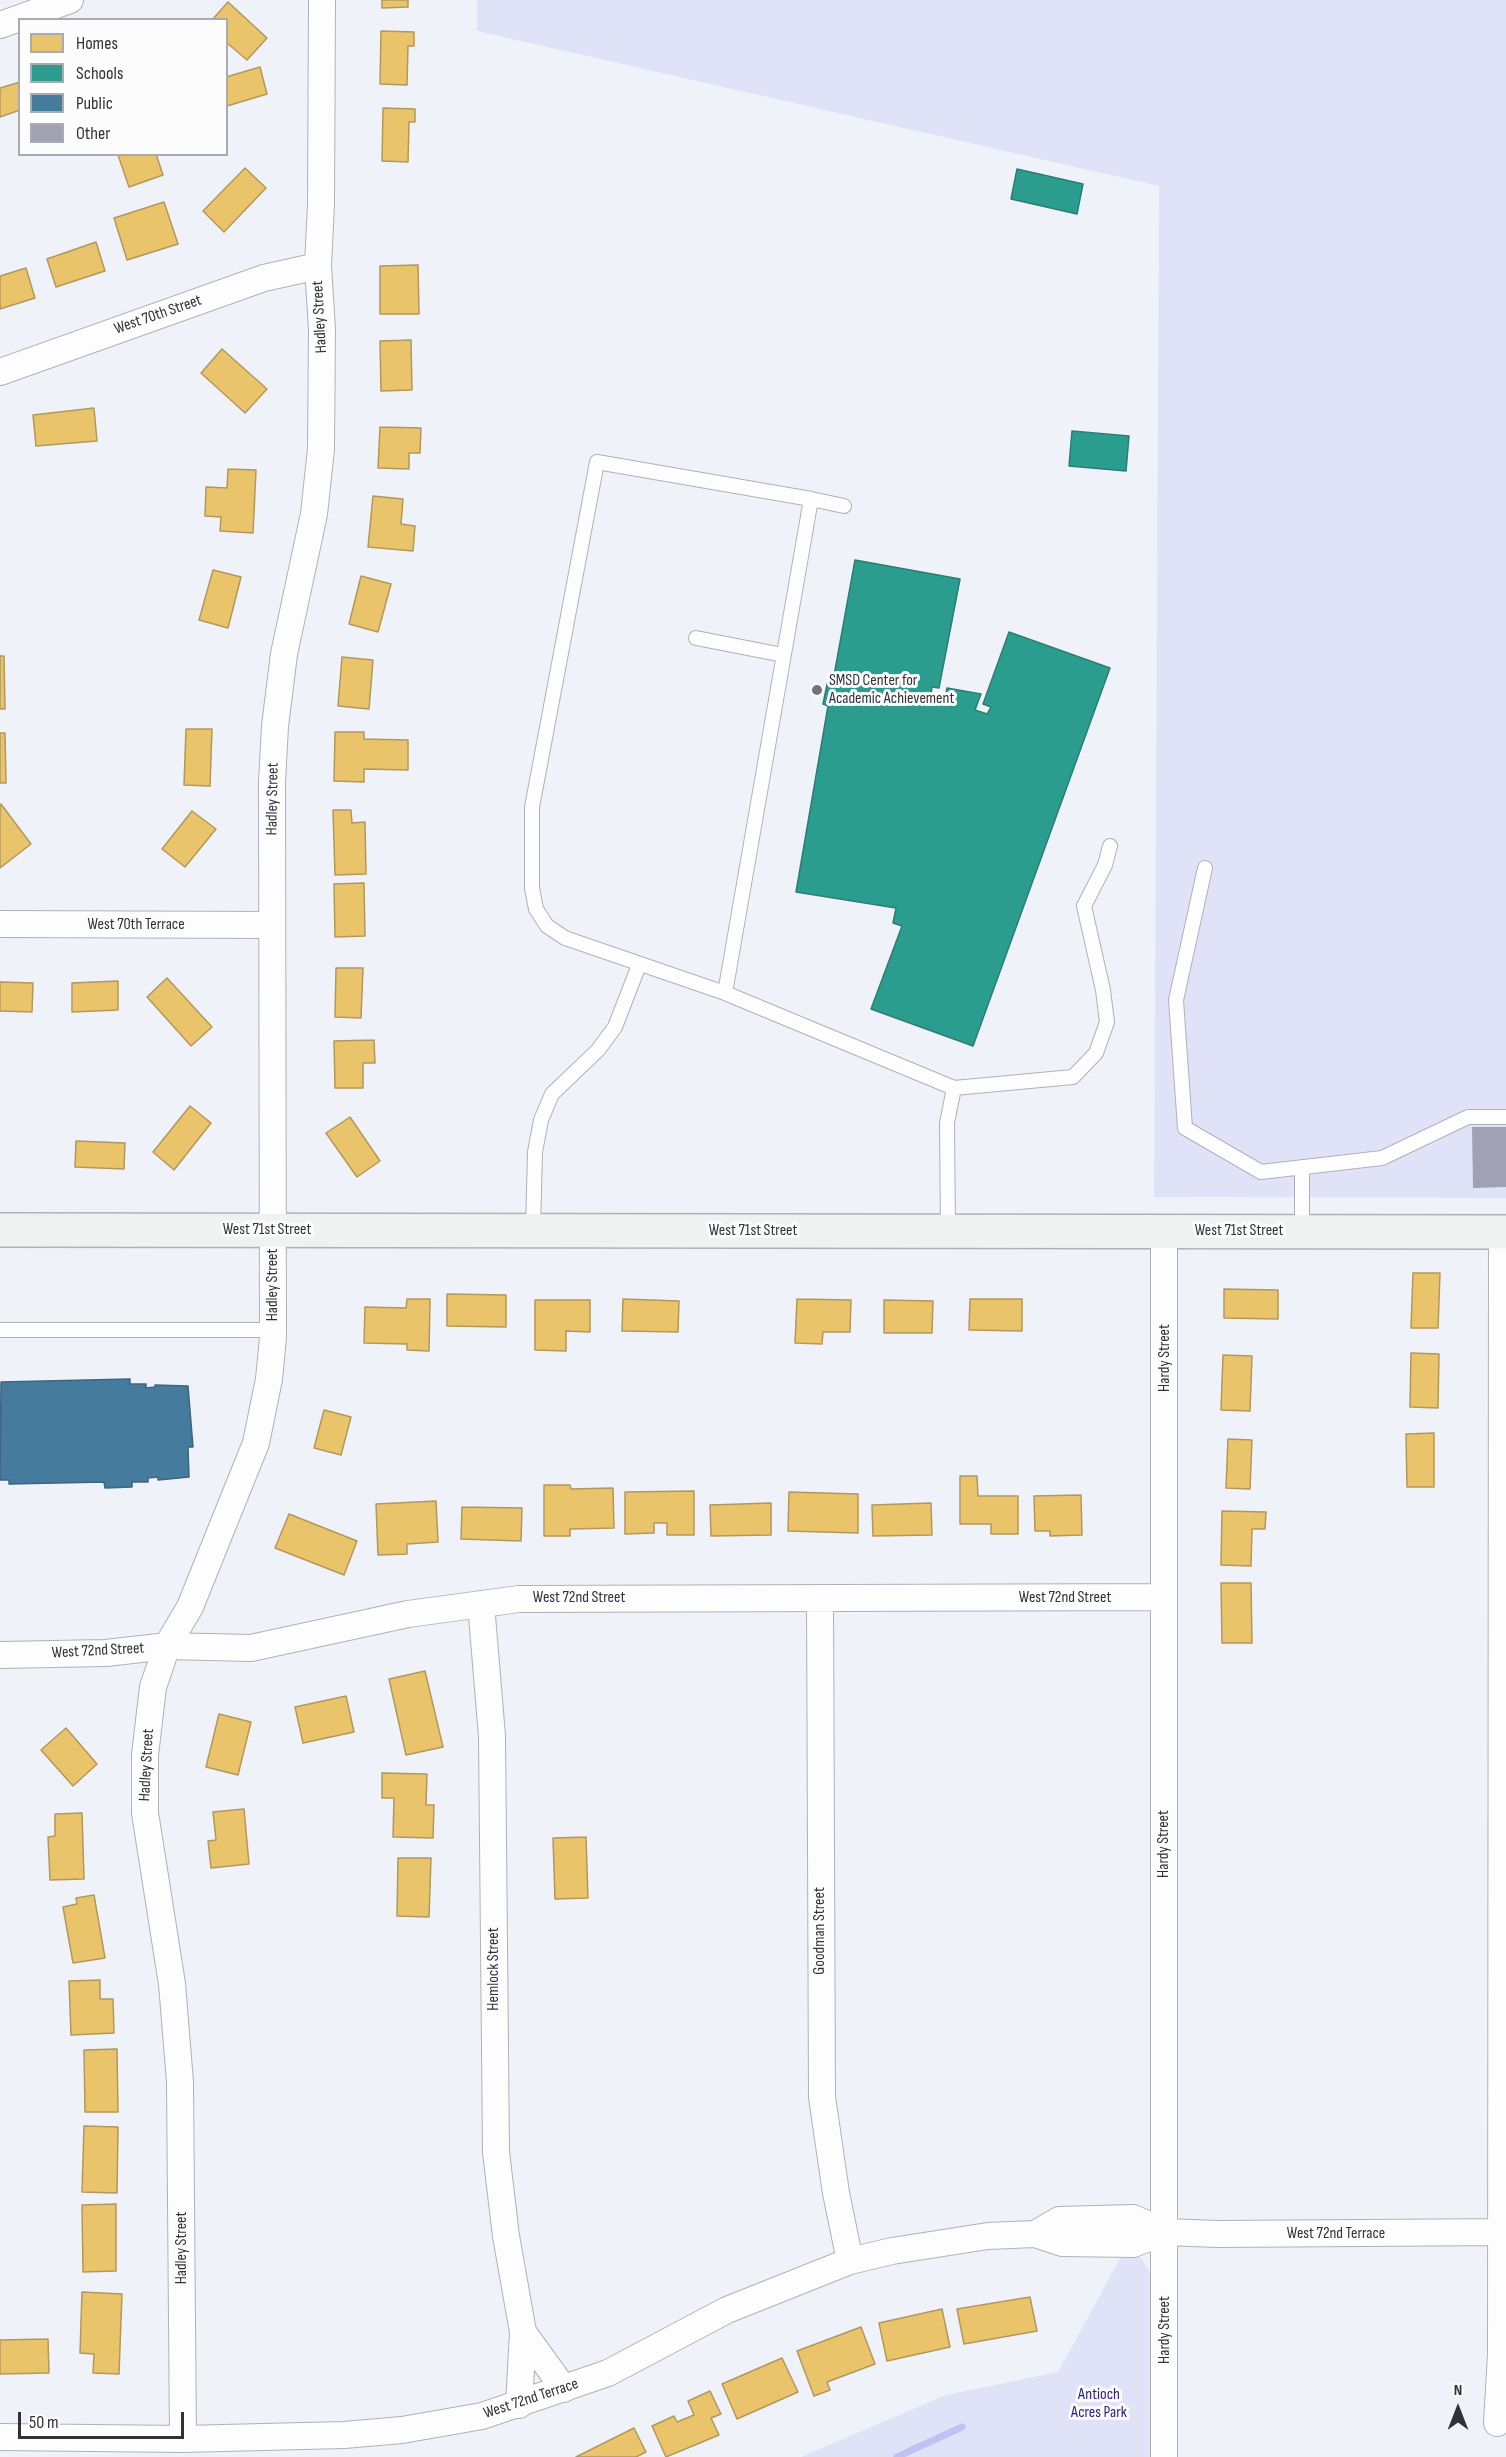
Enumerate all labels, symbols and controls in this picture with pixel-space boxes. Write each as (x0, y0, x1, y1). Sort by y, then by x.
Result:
legend (18, 18, 228, 156)
text: Homes (76, 33, 118, 54)
text: Schools (76, 63, 123, 84)
text: Public (76, 93, 113, 114)
text: Other (76, 123, 110, 144)
street label: Hadley Street (309, 280, 331, 354)
street label: West 70th Street (112, 291, 204, 339)
place label: SMSD Center for Academic Achievement (829, 671, 954, 709)
marker: SMSD Center for Academic Achievement (810, 683, 824, 697)
street label: Hadley Street (263, 762, 283, 836)
street label: West 70th Terrace (87, 915, 185, 935)
street label: West 71st Street (223, 1220, 311, 1240)
street label: West 71st Street (709, 1221, 797, 1241)
street label: West 71st Street (1195, 1221, 1283, 1241)
street label: Hadley Street (263, 1249, 283, 1321)
street label: Hardy Street (1155, 1324, 1175, 1392)
street label: West 72nd Street (533, 1588, 625, 1608)
street label: West 72nd Street (1019, 1588, 1111, 1608)
street label: West 72nd Street (51, 1639, 145, 1663)
street label: Hadley Street (136, 1728, 158, 1802)
street label: Hardy Street (1154, 1810, 1174, 1878)
street label: Goodman Street (810, 1887, 830, 1975)
street label: Hemlock Street (484, 1927, 504, 2011)
street label: Hadley Street (172, 2212, 192, 2284)
street label: West 72nd Terrace (1287, 2224, 1385, 2244)
street label: Hardy Street (1155, 2296, 1175, 2364)
street label: West 72nd Terrace (481, 2375, 581, 2423)
north arrow (1428, 2379, 1488, 2439)
text: N (1454, 2381, 1462, 2400)
park label: Antioch Acres Park (1071, 2385, 1127, 2423)
scale bar (21, 2400, 188, 2438)
text: 50 m (29, 2412, 59, 2433)

